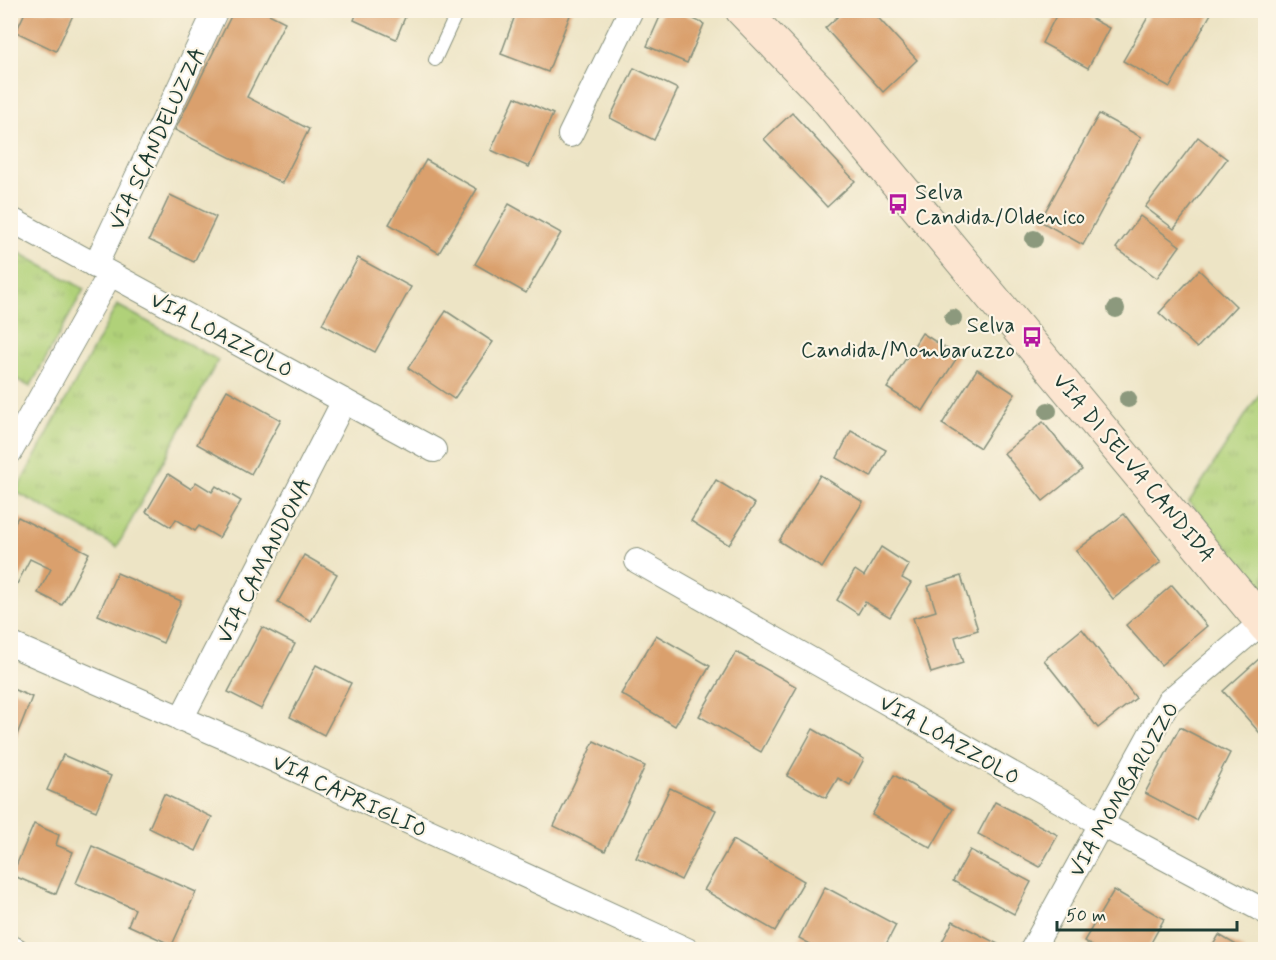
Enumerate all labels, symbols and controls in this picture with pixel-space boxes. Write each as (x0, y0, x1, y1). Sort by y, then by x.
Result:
street label: VIA SCANDELUZZA (103, 43, 213, 235)
place label: Selva Candida/Oldenico (915, 179, 1085, 232)
bus stop icon: Selva Candida/Oldenico (886, 192, 910, 216)
street label: VIA LOAZZOLO (145, 286, 297, 385)
place label: Selva Candida/Mombaruzzo (801, 312, 1015, 365)
bus stop icon: Selva Candida/Mombaruzzo (1020, 325, 1044, 349)
street label: VIA DI SELVA CANDIDA (1046, 368, 1221, 569)
street label: VIA CAMANDONA (211, 473, 319, 649)
street label: VIA LOAZZOLO (874, 689, 1024, 792)
street label: VIA MOMBARUZZO (1063, 698, 1186, 882)
street label: VIA CAPRIGLIO (267, 749, 431, 845)
scale bar (1057, 894, 1237, 932)
text: 50 m (1066, 904, 1106, 928)

